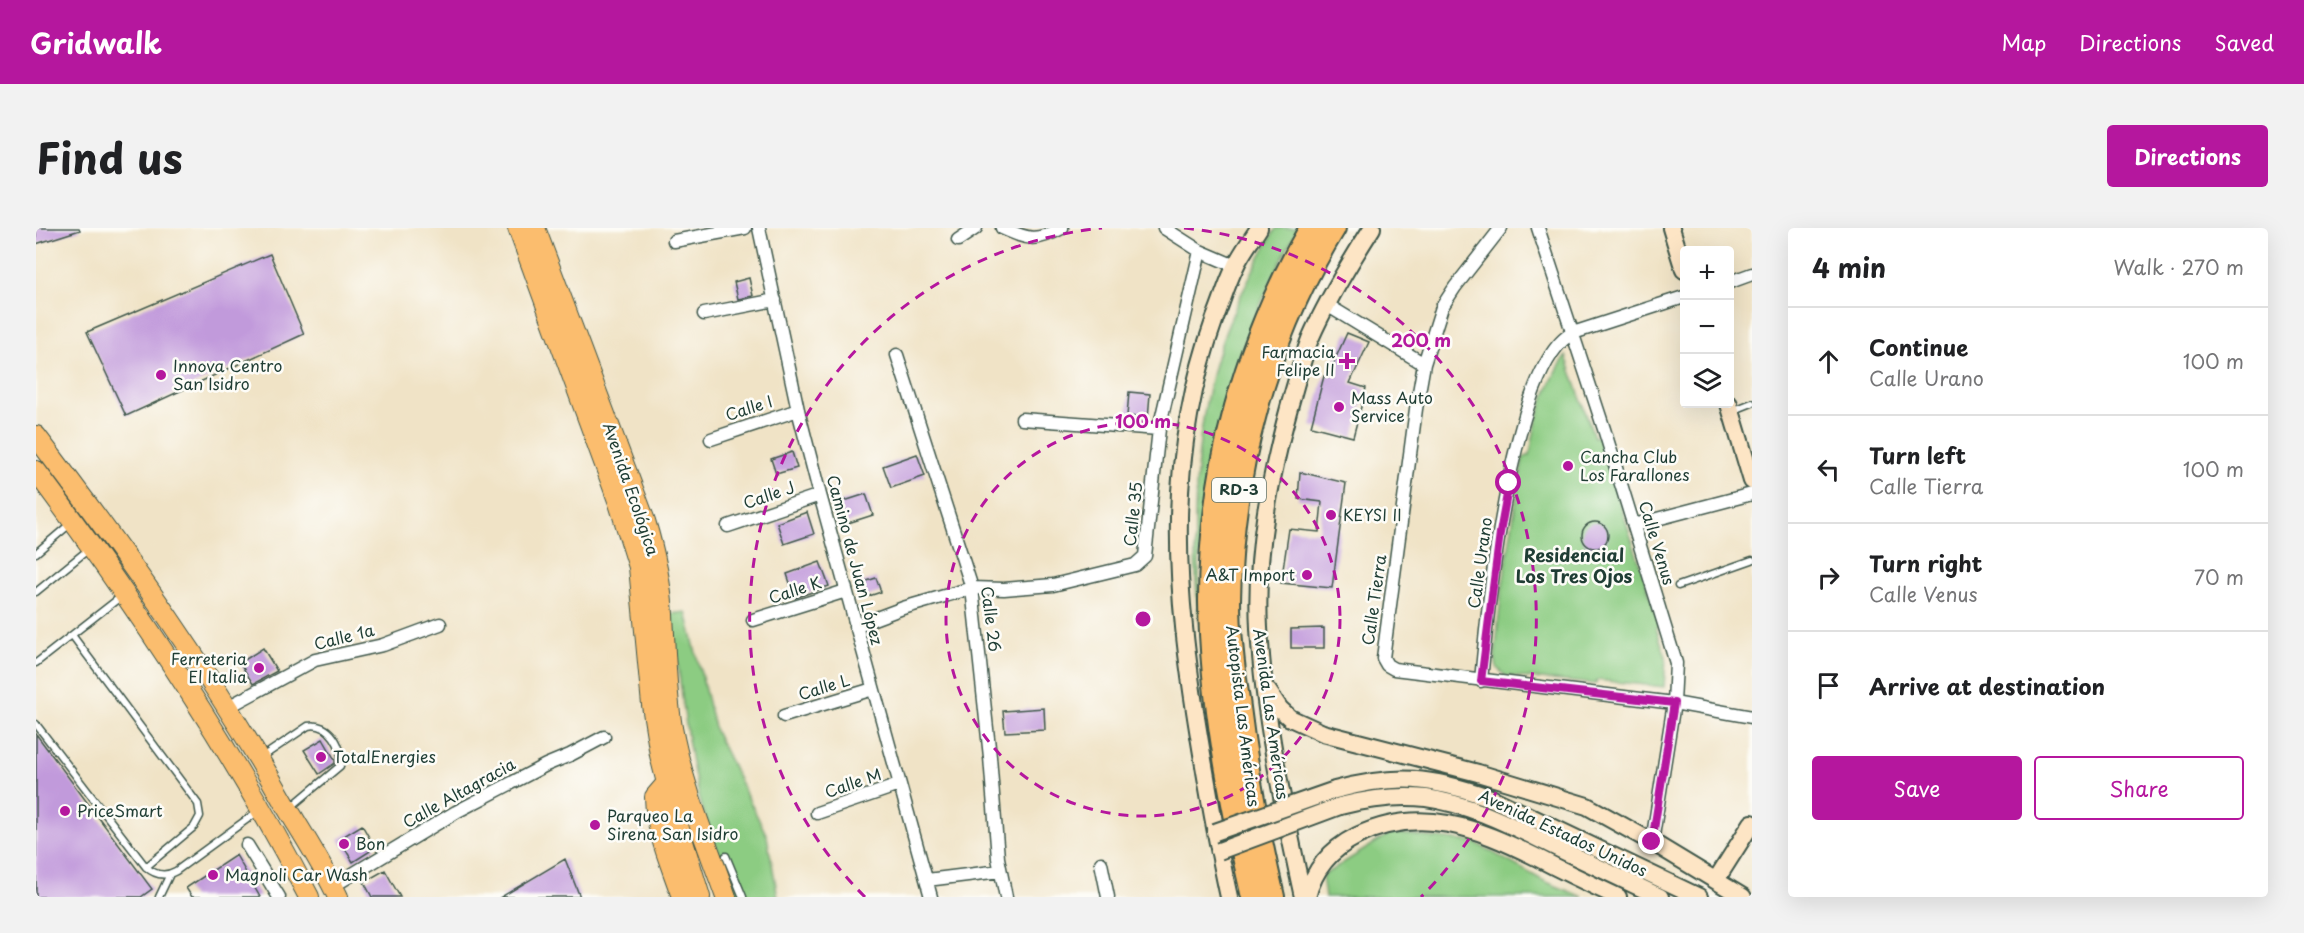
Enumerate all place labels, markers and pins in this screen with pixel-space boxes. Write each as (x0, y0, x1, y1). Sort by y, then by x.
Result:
place label: Farmacia Felipe II (1261, 339, 1335, 381)
place label: Innova Centro San Isidro (173, 353, 282, 395)
marker: Farmacia Felipe II (1340, 354, 1354, 368)
marker: Innova Centro San Isidro (154, 368, 168, 382)
place label: Mass Auto Service (1351, 385, 1433, 427)
marker: Mass Auto Service (1332, 400, 1346, 414)
place label: Cancha Club Los Farallones (1580, 444, 1690, 486)
marker: Cancha Club Los Farallones (1561, 459, 1575, 473)
place label: KEYSI II (1343, 502, 1402, 526)
marker: KEYSI II (1324, 508, 1338, 522)
place label: A&T Import (1205, 562, 1295, 586)
marker: A&T Import (1300, 568, 1314, 582)
centre of rings (1133, 609, 1153, 629)
place label: Ferreteria El Italia (171, 646, 247, 688)
marker: Ferreteria El Italia (252, 661, 266, 675)
place label: TotalEnergies (333, 744, 436, 768)
marker: TotalEnergies (314, 750, 328, 764)
place label: PriceSmart (77, 798, 163, 822)
place label: Parqueo La Sirena San Isidro (607, 803, 738, 845)
marker: PriceSmart (58, 804, 72, 818)
marker: Parqueo La Sirena San Isidro (588, 818, 602, 832)
place label: Bon (356, 831, 385, 855)
marker: Bon (337, 837, 351, 851)
place label: Magnoli Car Wash (225, 862, 368, 886)
marker: Magnoli Car Wash (206, 868, 220, 882)

